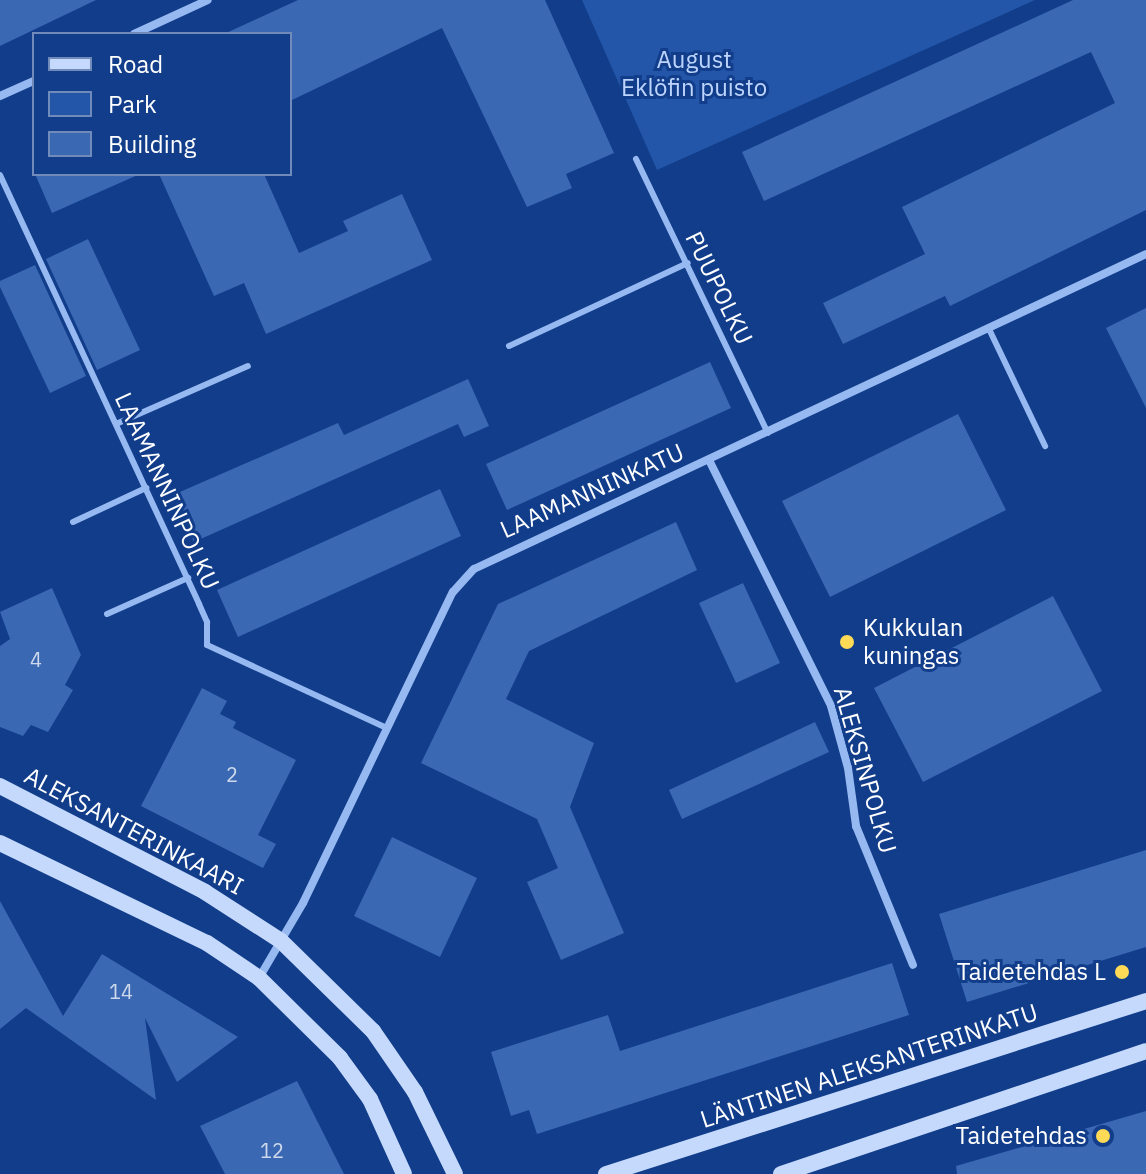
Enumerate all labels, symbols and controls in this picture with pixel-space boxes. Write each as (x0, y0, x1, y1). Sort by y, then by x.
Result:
legend (32, 32, 292, 176)
park label: August Eklöfin puisto (621, 46, 767, 102)
text: Road (108, 48, 163, 80)
text: Park (108, 88, 157, 120)
text: Building (108, 128, 196, 160)
street label: PUUPOLKU (679, 227, 759, 349)
street label: LAAMANNINPOLKU (109, 388, 225, 594)
street label: LAAMANNINKATU (496, 438, 688, 544)
place label: Kukkulan kuningas (863, 614, 963, 670)
marker: Kukkulan kuningas (838, 633, 856, 651)
house number: 4 (30, 647, 42, 671)
street label: ALEKSINPOLKU (827, 683, 903, 857)
street label: ALEKSANTERINKAARI (20, 761, 248, 901)
house number: 2 (226, 762, 238, 786)
place label: Taidetehdas L (957, 958, 1106, 986)
marker: Taidetehdas L (1113, 963, 1131, 981)
house number: 14 (109, 979, 133, 1003)
street label: LÄNTINEN ALEKSANTERINKATU (697, 998, 1041, 1134)
place label: Taidetehdas (955, 1122, 1087, 1150)
marker: Taidetehdas (1094, 1127, 1112, 1145)
house number: 12 (260, 1138, 284, 1162)

